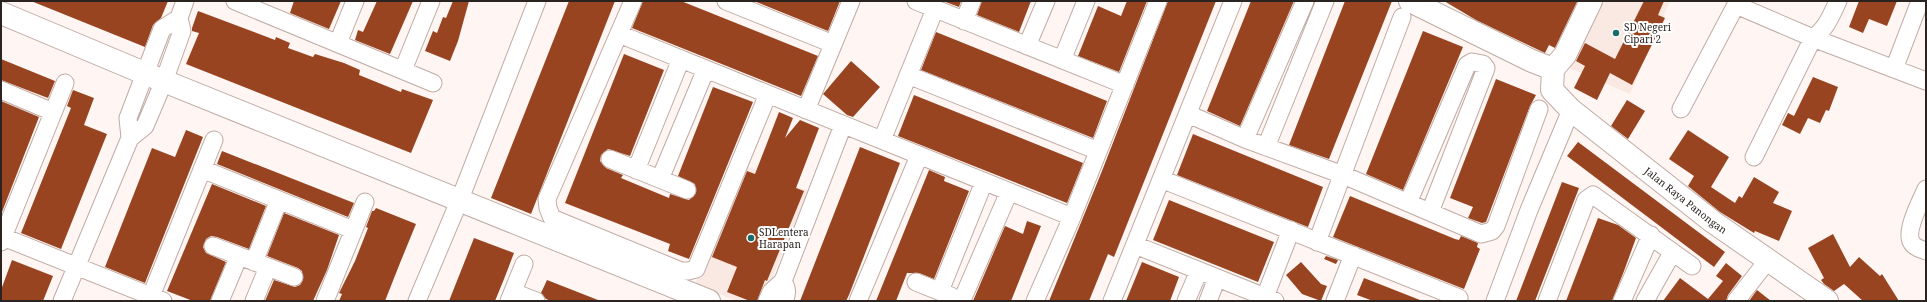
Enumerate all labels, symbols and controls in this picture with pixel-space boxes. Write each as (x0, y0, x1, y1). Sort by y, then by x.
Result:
place label: SD Negeri Cipari 2 (1624, 20, 1672, 46)
marker: SD Negeri Cipari 2 (1611, 28, 1621, 38)
street label: Jalan Raya Panongan (1641, 163, 1730, 237)
place label: SDLentera Harapan (759, 225, 809, 251)
marker: SDLentera Harapan (746, 233, 756, 243)

